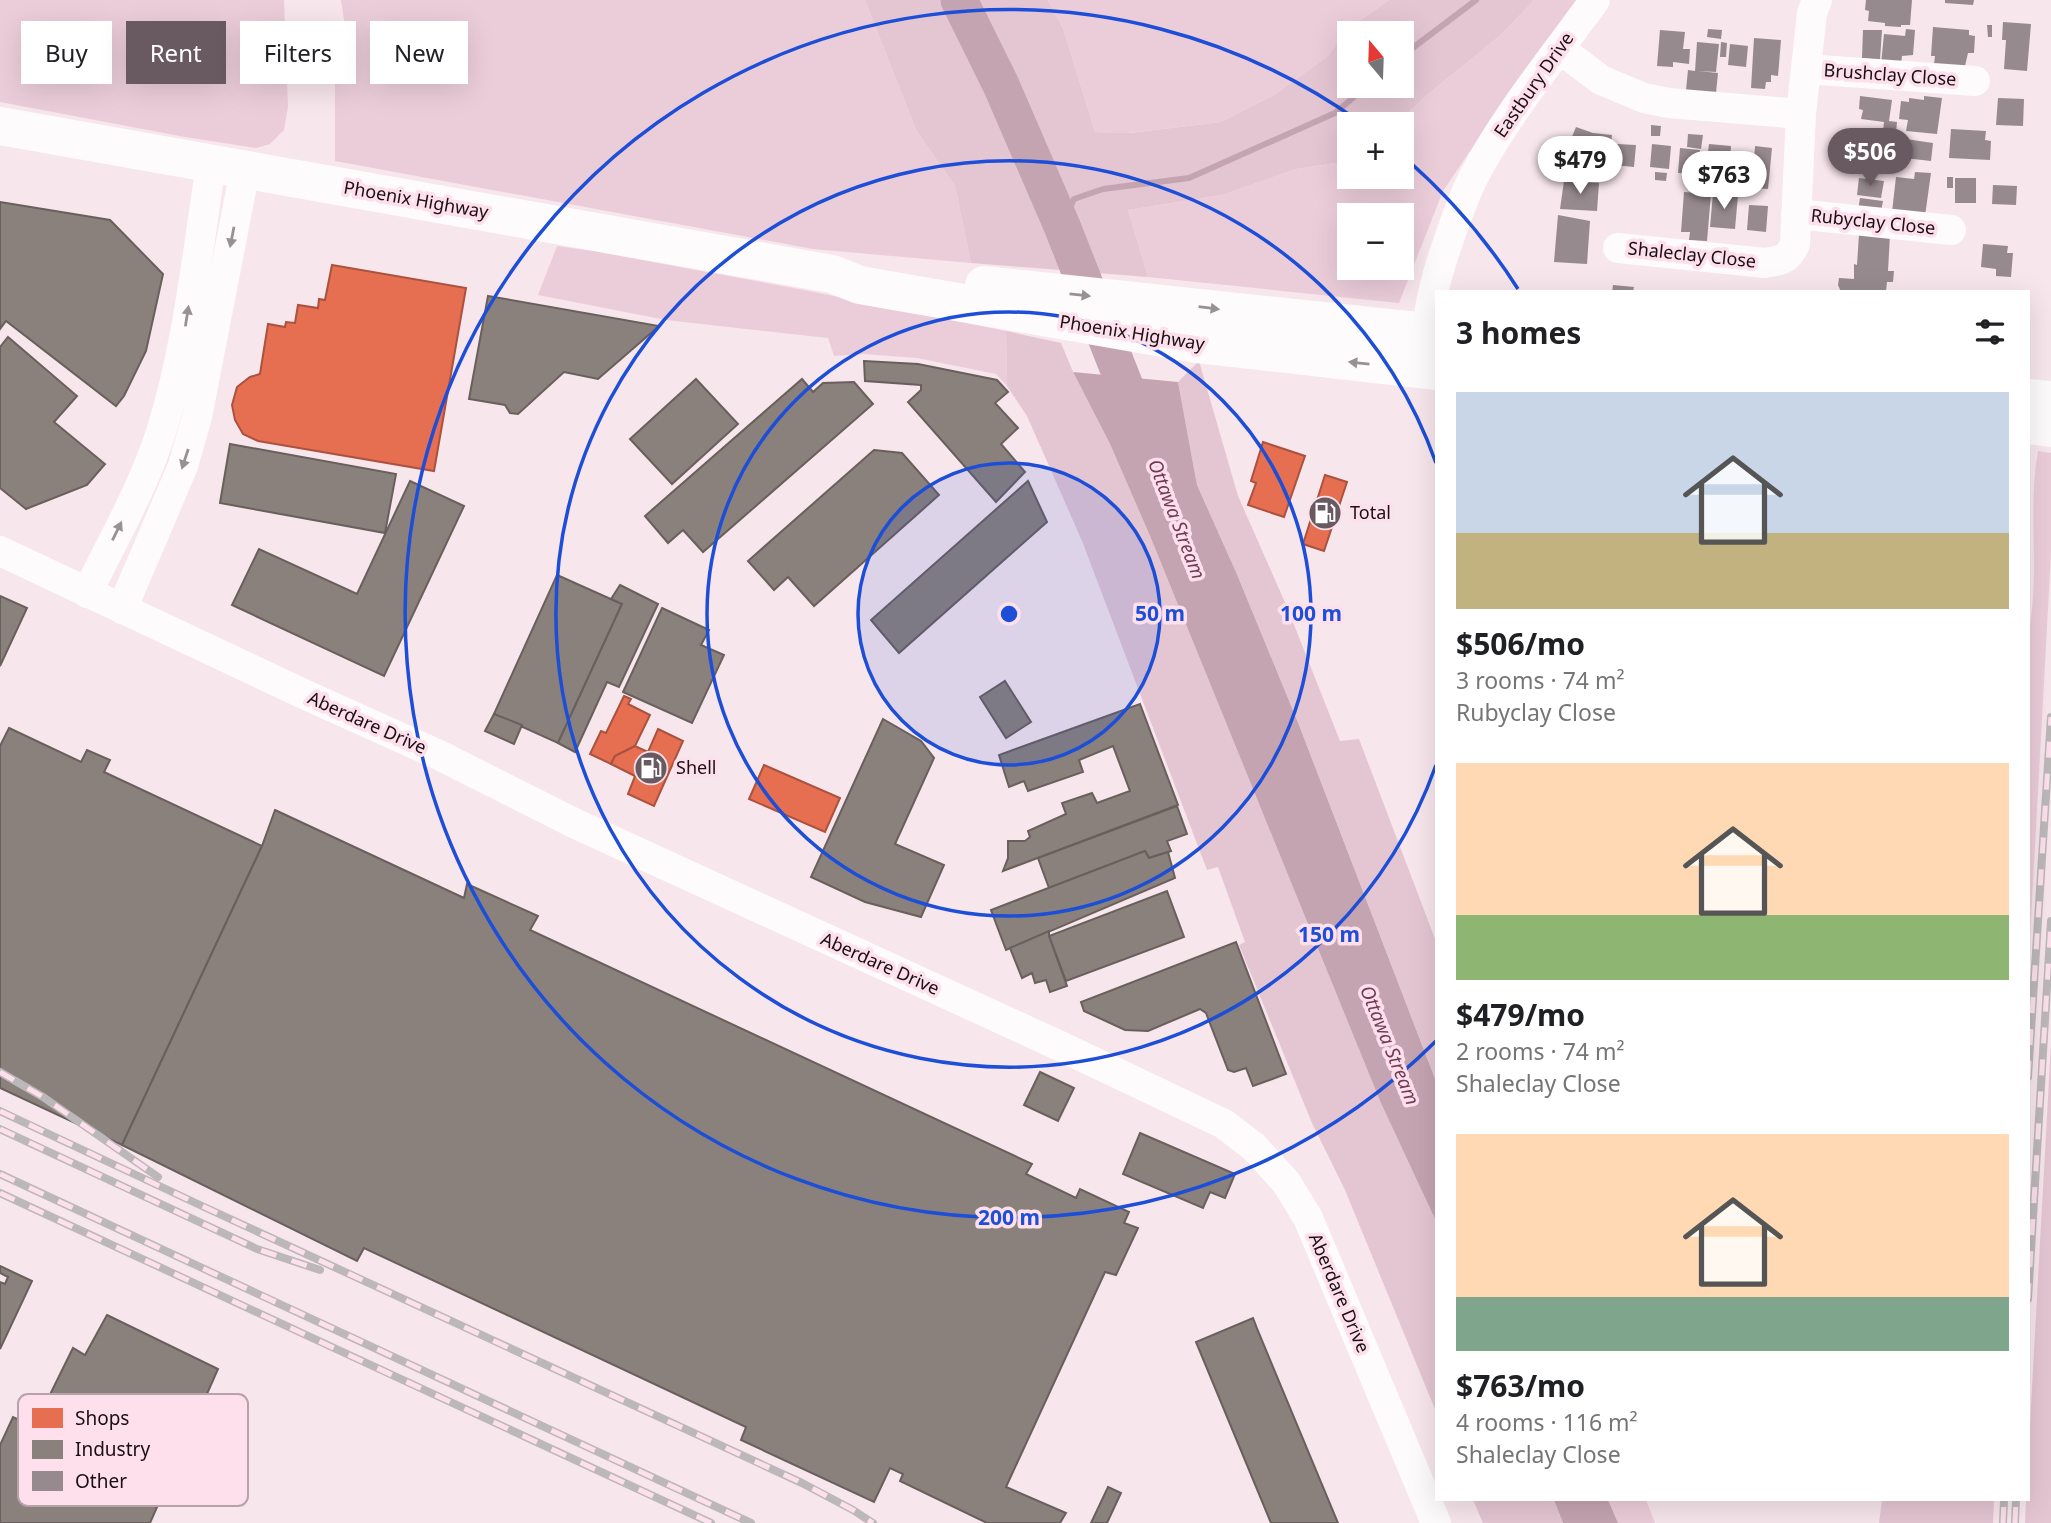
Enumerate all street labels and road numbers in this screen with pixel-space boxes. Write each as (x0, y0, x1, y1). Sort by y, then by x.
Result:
street label: Eastbury Drive (1488, 27, 1578, 142)
street label: Brushclay Close (1823, 57, 1957, 91)
street label: Phoenix Highway (342, 174, 491, 224)
street label: Rubyclay Close (1810, 203, 1937, 239)
street label: Shaleclay Close (1627, 235, 1757, 273)
street label: Phoenix Highway (1058, 309, 1207, 355)
street label: Aberdare Drive (304, 685, 430, 759)
street label: Aberdare Drive (817, 926, 943, 1000)
street label: Aberdare Drive (1304, 1229, 1376, 1356)

